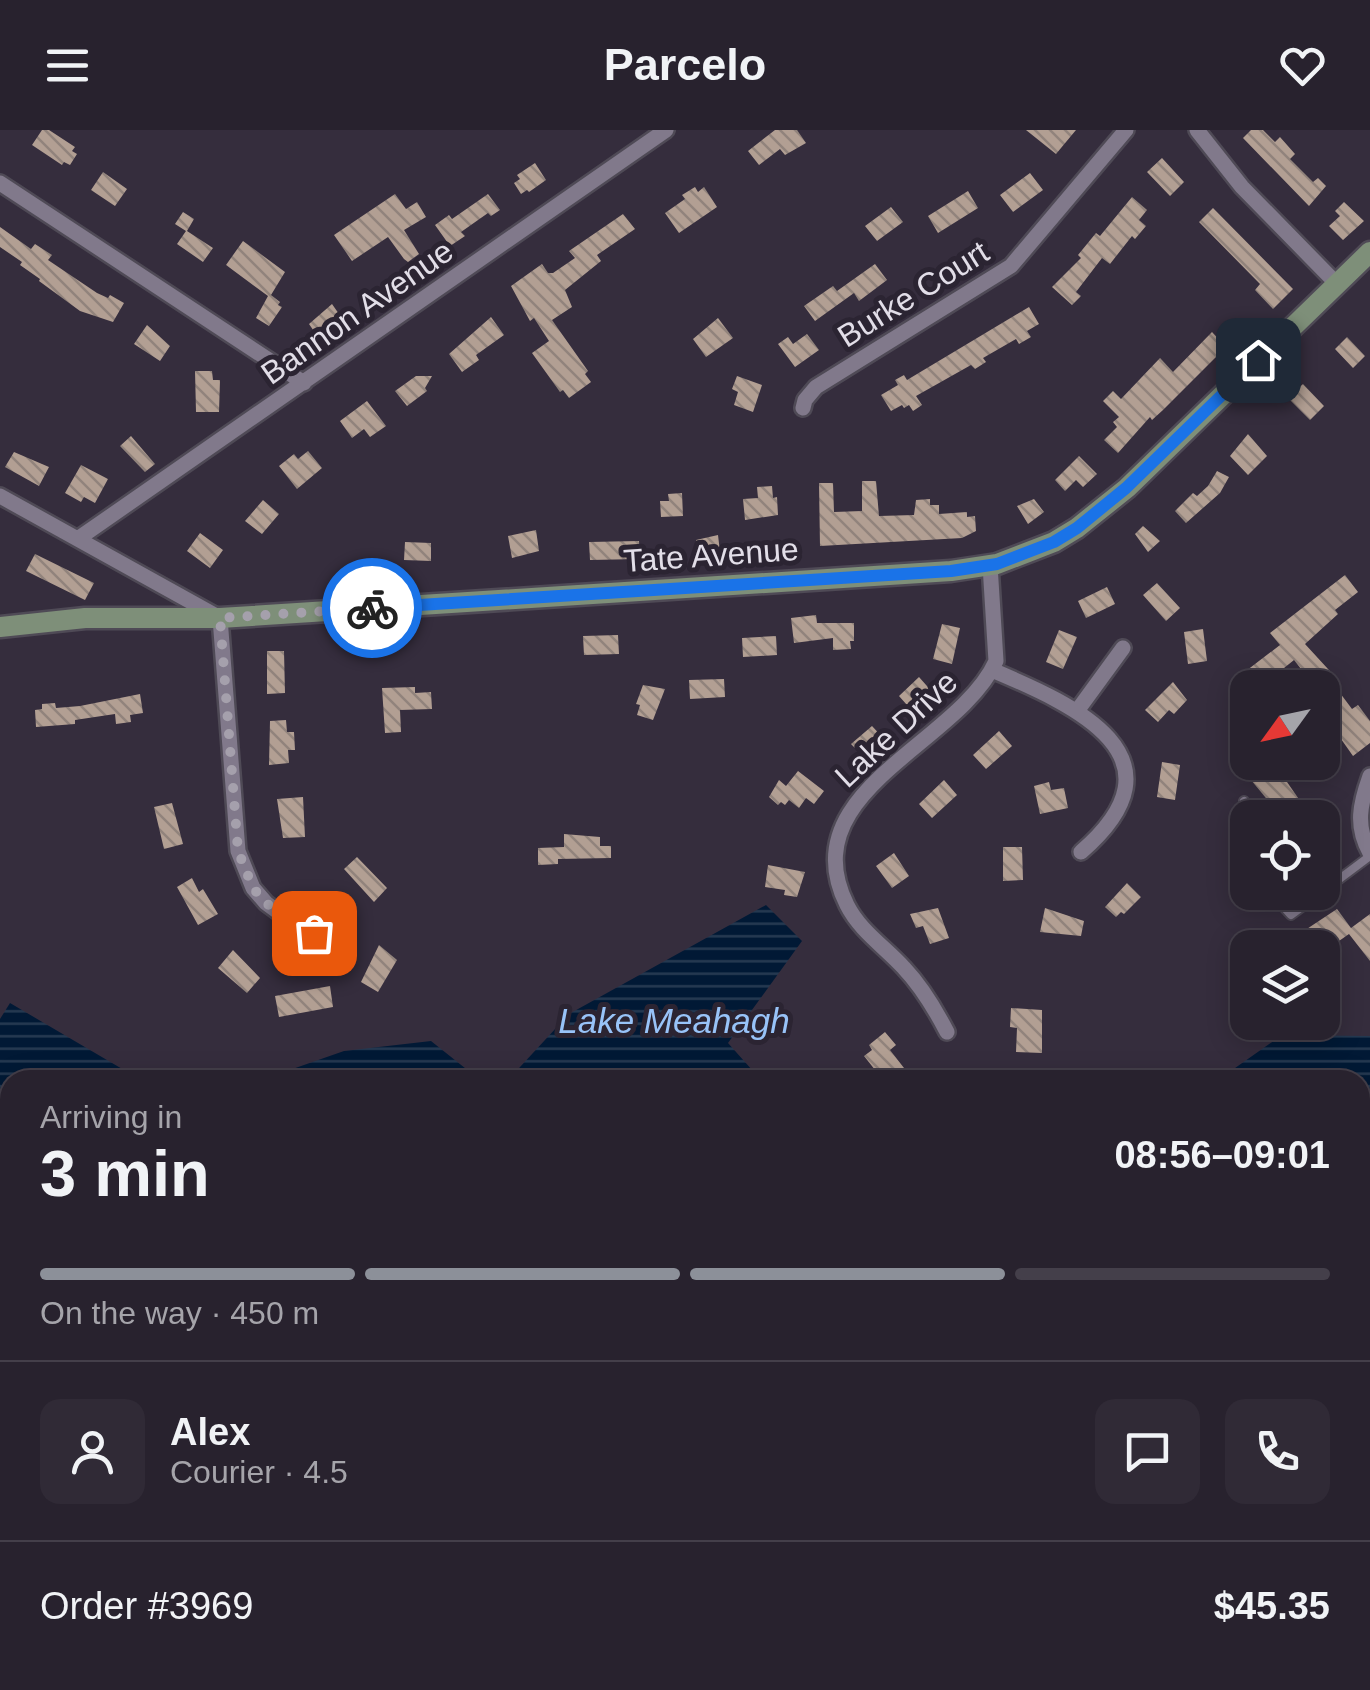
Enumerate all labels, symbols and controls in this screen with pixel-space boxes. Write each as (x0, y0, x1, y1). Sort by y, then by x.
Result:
icon: menu (40, 38, 95, 93)
icon: heart (1275, 38, 1330, 93)
text: Parcelo (604, 39, 766, 90)
street label: Bannon Avenue (254, 233, 460, 391)
street label: Burke Court (831, 233, 995, 355)
pin (1216, 318, 1301, 403)
icon: home (1231, 333, 1286, 388)
street label: Tate Avenue (622, 531, 800, 579)
courier (322, 558, 422, 658)
icon: bike (345, 581, 400, 636)
street label: Lake Drive (828, 664, 964, 794)
north arrow (1230, 670, 1340, 780)
map controls (1230, 670, 1340, 1040)
button: locate (1230, 800, 1340, 910)
pin (272, 891, 357, 976)
icon: bag (287, 906, 342, 961)
button: layers (1230, 930, 1340, 1040)
water label: Lake Meahagh (558, 1001, 790, 1040)
text: Arriving in (40, 1099, 182, 1135)
text: 08:56–09:01 (1114, 1134, 1330, 1176)
text: 3 min (40, 1137, 210, 1210)
text: On the way · 450 m (40, 1295, 319, 1331)
button: person (40, 1399, 145, 1504)
button: chat (1095, 1399, 1200, 1504)
button: phone (1225, 1399, 1330, 1504)
text: Alex (170, 1411, 250, 1453)
text: Courier · 4.5 (170, 1454, 348, 1490)
text: Order #3969 (40, 1585, 253, 1627)
text: $45.35 (1214, 1585, 1330, 1627)

